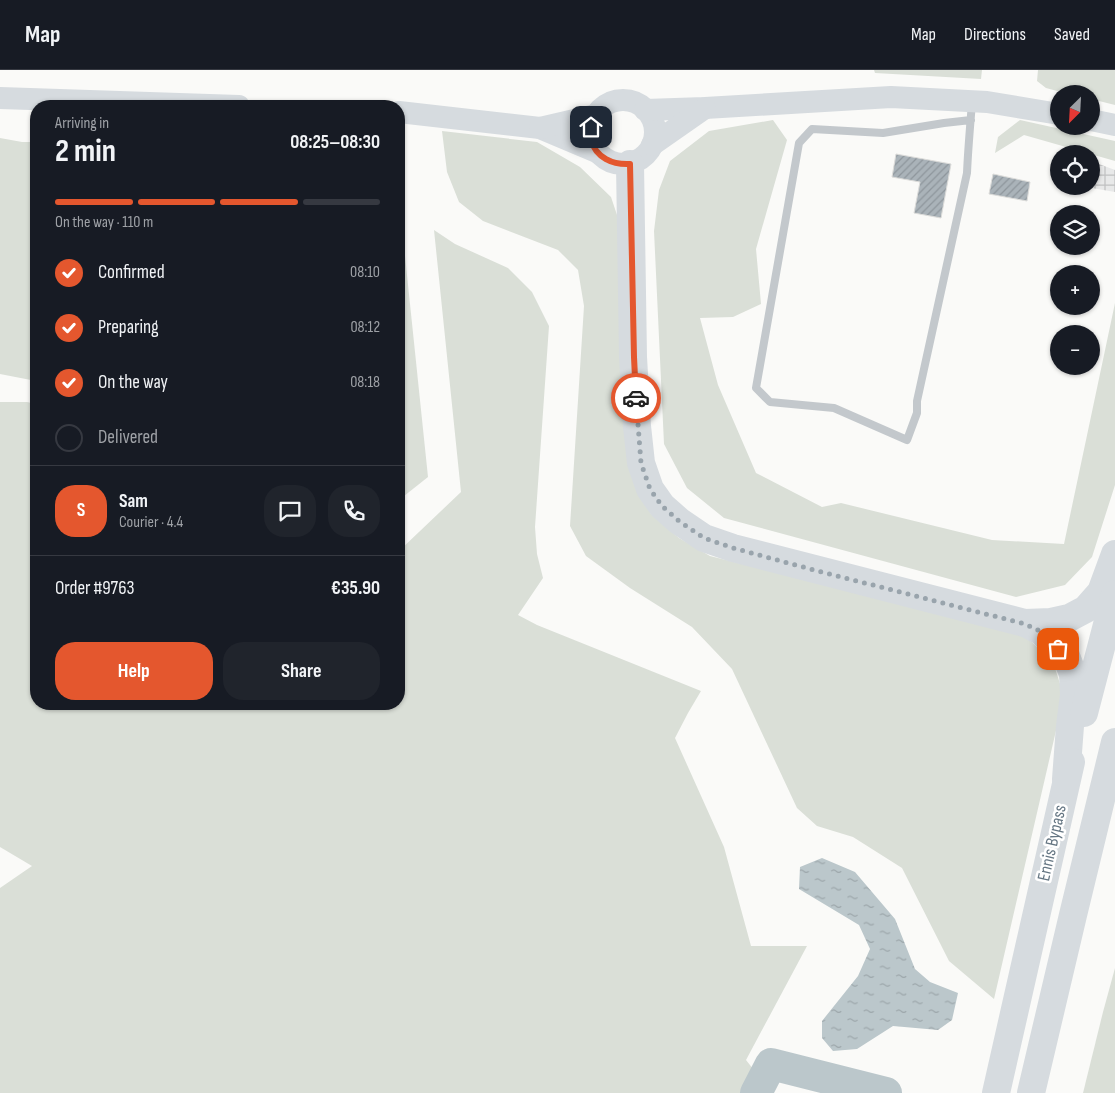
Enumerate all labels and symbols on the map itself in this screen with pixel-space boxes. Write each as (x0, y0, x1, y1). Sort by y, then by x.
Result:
north arrow (1050, 85, 1100, 135)
pin (570, 106, 612, 148)
courier (611, 373, 661, 423)
pin (1037, 628, 1079, 670)
street label: Ennis Bypass (1033, 803, 1071, 883)

